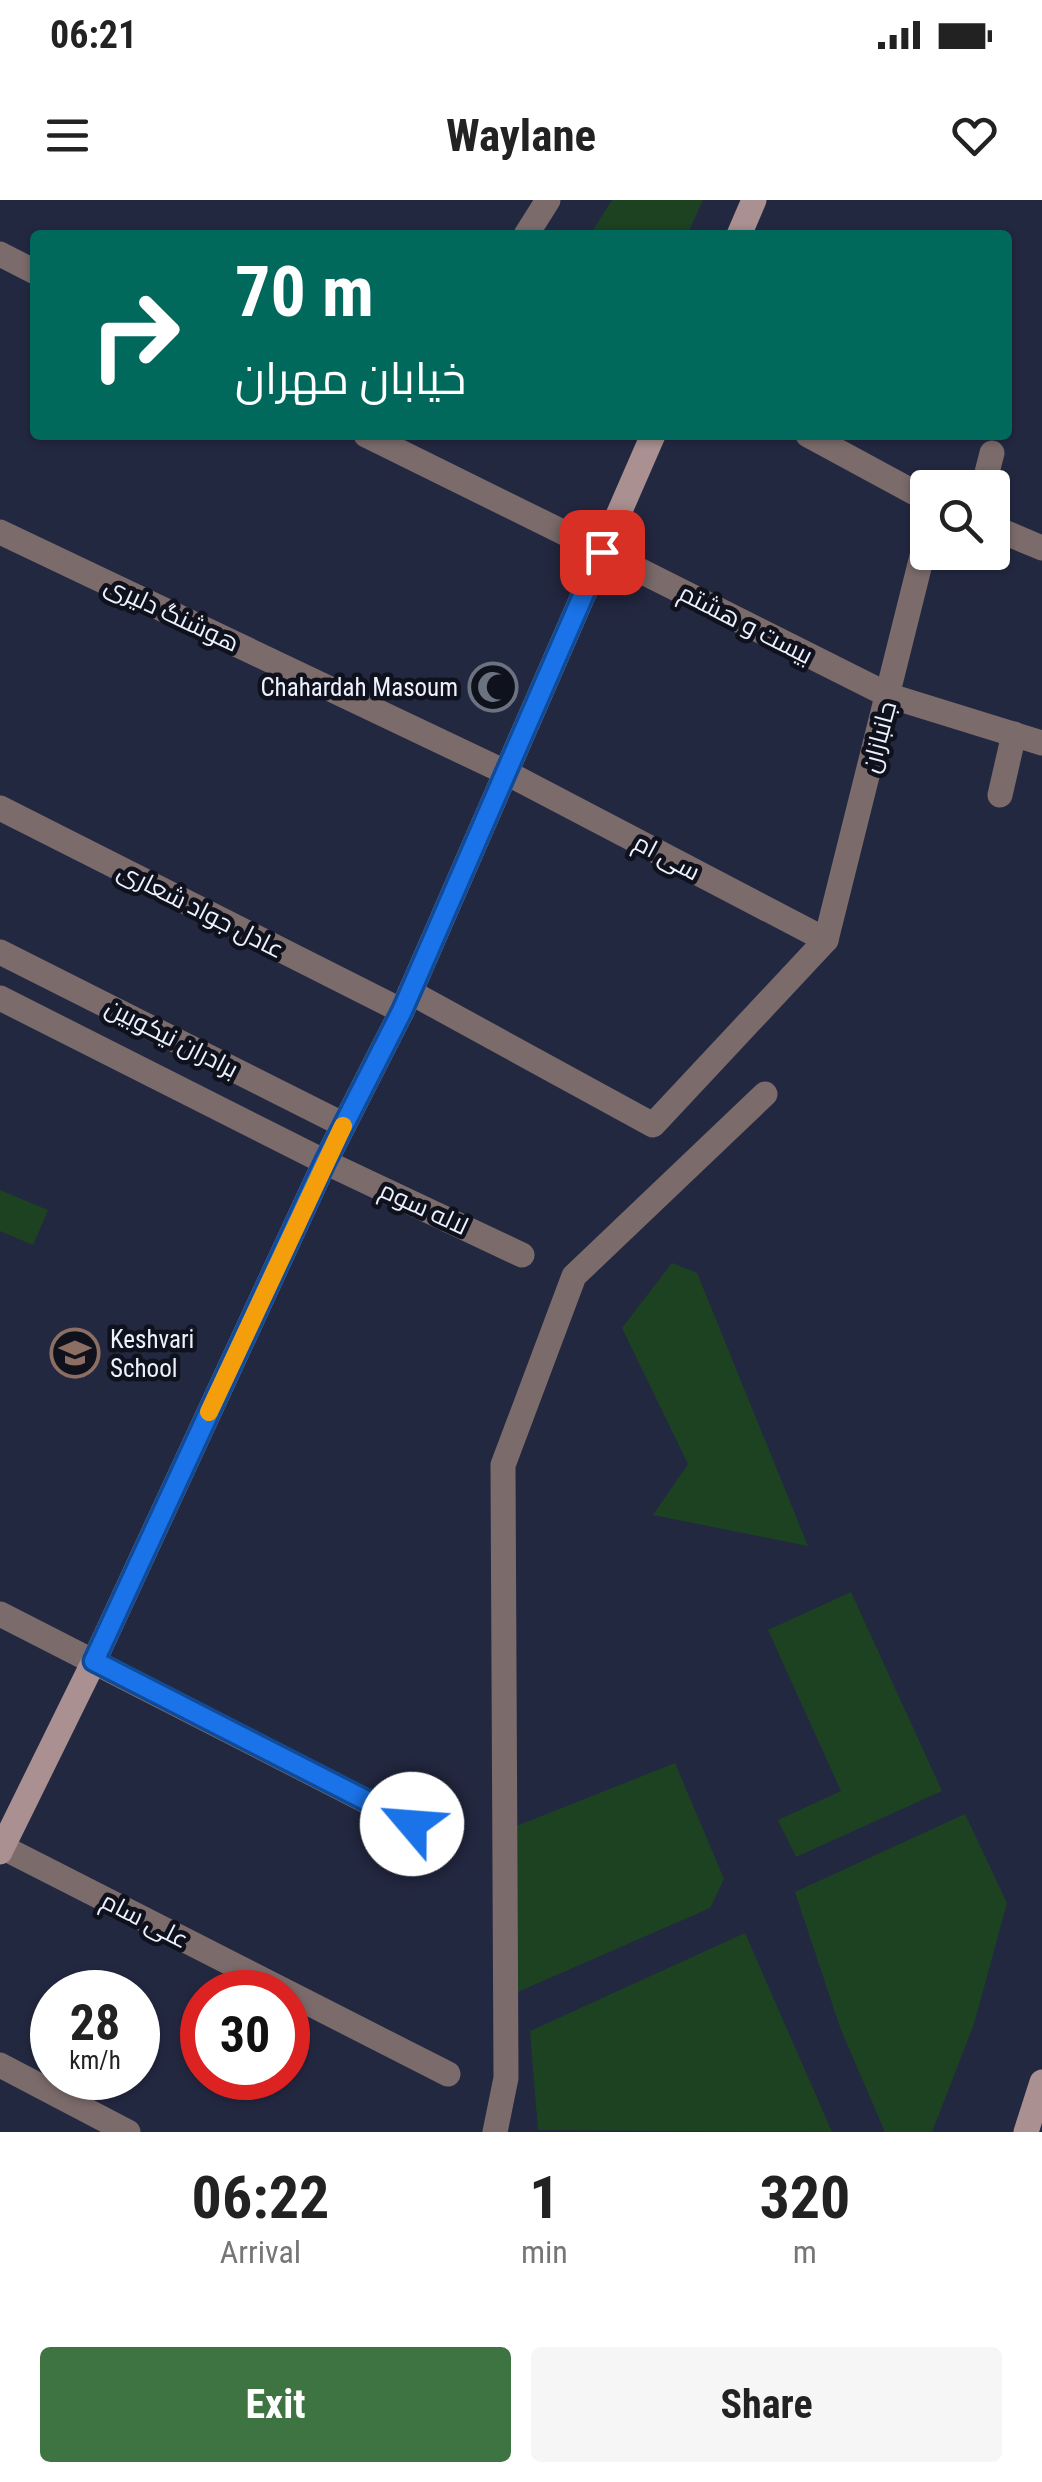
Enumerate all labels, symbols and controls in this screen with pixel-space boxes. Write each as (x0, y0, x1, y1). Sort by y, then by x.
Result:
text: 06:21 (50, 13, 137, 57)
icon: menu (40, 108, 95, 163)
icon: heart (947, 108, 1002, 163)
text: Waylane (446, 109, 596, 162)
text: 70 m (235, 251, 374, 333)
icon: right (70, 270, 200, 400)
text: خیابان مهران (235, 352, 466, 405)
map controls (910, 470, 1010, 570)
button: search (910, 470, 1010, 570)
pin (560, 510, 645, 595)
icon: arrive (575, 525, 630, 580)
street label: هوشنگ دلیری (100, 570, 244, 658)
street label: بیست و هشتم (673, 578, 818, 673)
mosque icon: Chahardah Masoum (467, 661, 519, 713)
place label: Chahardah Masoum (260, 673, 458, 702)
street label: جانبازان (856, 698, 902, 776)
street label: سی ام (627, 828, 705, 889)
street label: عادل جواد شعاری (113, 856, 289, 964)
street label: برادران نیکوبین (101, 992, 243, 1084)
street label: لاله سوم (374, 1175, 473, 1244)
place label: Keshvari School (110, 1325, 194, 1383)
school or university icon: Keshvari School (49, 1327, 101, 1379)
position arrow (360, 1772, 464, 1876)
street label: علی سام (95, 1886, 193, 1957)
speed limit sign: 30 (180, 1970, 310, 2100)
text: 28 (70, 1994, 120, 2052)
text: km/h (69, 2046, 121, 2075)
text: 06:22 (192, 2162, 329, 2233)
text: 1 (529, 2162, 560, 2233)
text: 320 (759, 2162, 850, 2233)
text: Arrival (220, 2233, 301, 2271)
text: min (521, 2233, 568, 2271)
text: m (793, 2233, 817, 2271)
button: Exit (40, 2347, 511, 2462)
button: Share (531, 2347, 1002, 2462)

